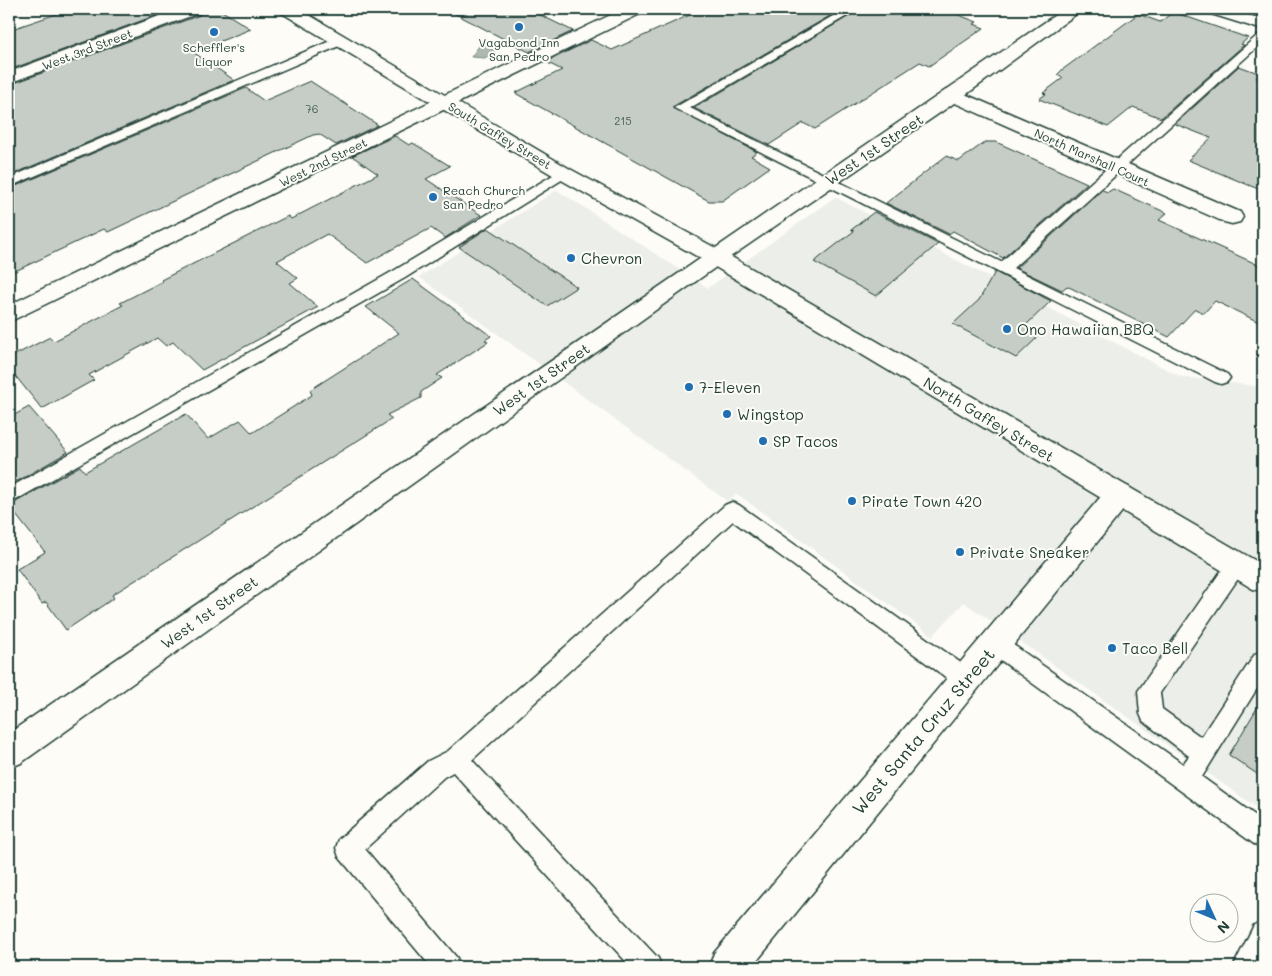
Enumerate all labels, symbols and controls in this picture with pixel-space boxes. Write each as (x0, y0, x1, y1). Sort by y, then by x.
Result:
marker: Vagabond Inn San Pedro (513, 21, 525, 33)
street label: West 3rd Street (39, 24, 135, 74)
marker: Scheffler's Liquor (208, 26, 220, 38)
place label: Vagabond Inn San Pedro (478, 34, 560, 64)
place label: Scheffler's Liquor (183, 39, 245, 69)
street label: South Gaffey Street (445, 98, 555, 172)
house number: 76 (306, 101, 318, 116)
street label: West 1st Street (821, 109, 927, 189)
house number: 215 (614, 113, 632, 128)
street label: North Marshall Court (1032, 124, 1152, 190)
street label: West 2nd Street (276, 134, 370, 190)
place label: Reach Church San Pedro (443, 182, 525, 212)
marker: Reach Church San Pedro (427, 191, 439, 203)
place label: Chevron (581, 248, 642, 268)
marker: Chevron (565, 252, 577, 264)
place label: Ono Hawaiian BBQ (1017, 319, 1154, 339)
marker: Ono Hawaiian BBQ (1001, 323, 1013, 335)
street label: West 1st Street (488, 338, 594, 420)
street label: North Gaffey Street (920, 372, 1058, 466)
place label: 7-Eleven (699, 377, 761, 397)
marker: 7-Eleven (683, 381, 695, 393)
place label: Wingstop (737, 404, 804, 424)
marker: Wingstop (721, 408, 733, 420)
place label: SP Tacos (773, 431, 838, 451)
marker: SP Tacos (757, 435, 769, 447)
place label: Pirate Town 420 (862, 491, 982, 511)
marker: Pirate Town 420 (846, 495, 858, 507)
place label: Private Sneaker (970, 542, 1089, 562)
marker: Private Sneaker (954, 546, 966, 558)
street label: West 1st Street (156, 571, 262, 653)
place label: Taco Bell (1122, 638, 1188, 658)
marker: Taco Bell (1106, 642, 1118, 654)
street label: West Santa Cruz Street (846, 643, 1000, 819)
north arrow (1190, 894, 1240, 944)
text: N (1213, 917, 1234, 938)

